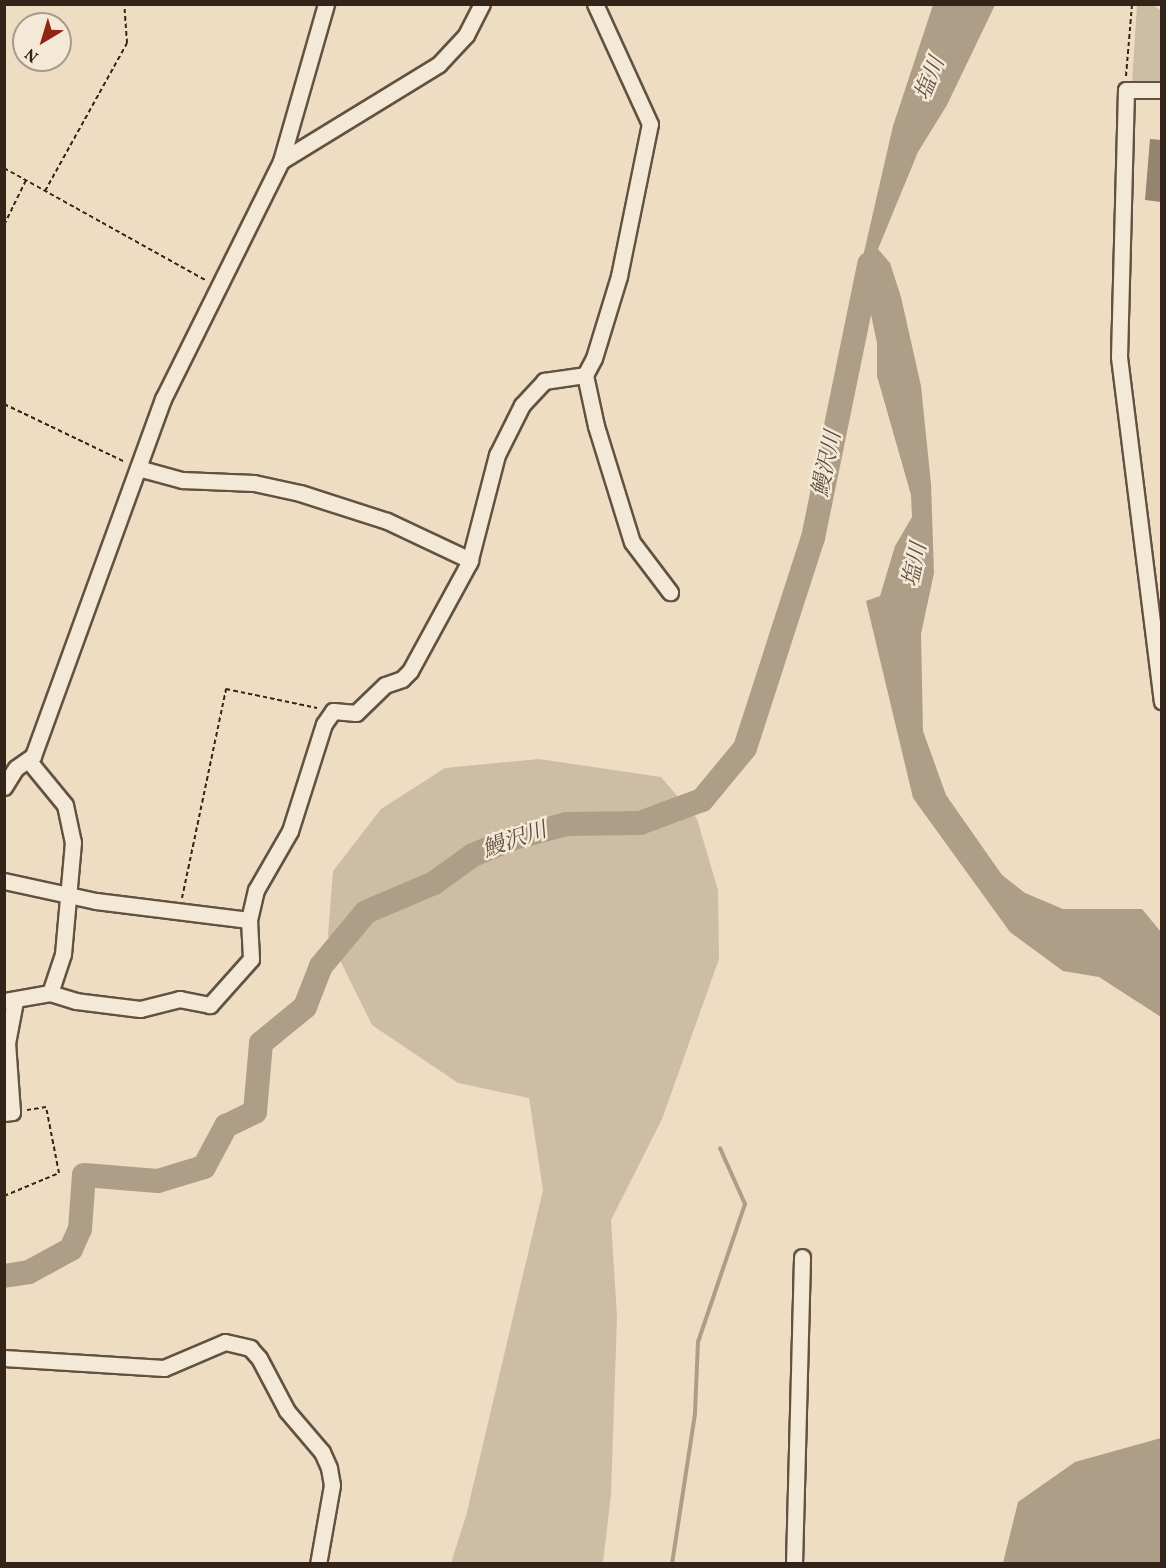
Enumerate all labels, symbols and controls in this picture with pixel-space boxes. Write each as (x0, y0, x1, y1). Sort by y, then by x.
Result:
north arrow (12, 12, 72, 72)
text: N (21, 42, 44, 67)
water label: 塩川 (911, 54, 951, 104)
water label: 鰻沢川 (808, 429, 848, 499)
water label: 塩川 (899, 541, 933, 589)
water label: 鰻沢川 (480, 818, 550, 864)

